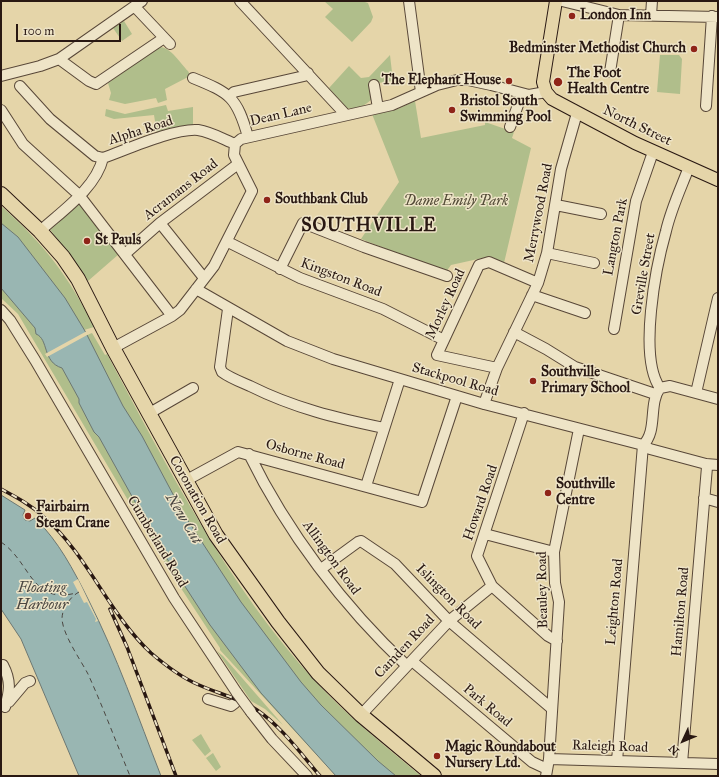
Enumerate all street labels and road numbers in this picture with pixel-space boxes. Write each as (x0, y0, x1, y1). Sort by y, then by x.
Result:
street label: Dean Lane (248, 100, 314, 130)
street label: North Street (600, 102, 674, 150)
street label: Alpha Road (107, 113, 175, 149)
street label: Acramans Road (141, 156, 221, 224)
street label: Merrywood Road (521, 162, 557, 264)
street label: Langton Park (600, 197, 632, 277)
street label: Greville Street (629, 232, 659, 316)
street label: Kingston Road (298, 255, 384, 301)
street label: Morley Road (422, 266, 470, 342)
street label: Stackpool Road (410, 360, 500, 400)
street label: Osborne Road (264, 436, 346, 474)
street label: Coronation Road (165, 453, 229, 547)
street label: Howard Road (460, 463, 502, 543)
street label: Cumberland Road (123, 493, 191, 591)
street label: Allington Road (298, 518, 364, 598)
street label: Beauley Road (534, 551, 552, 629)
street label: Leighton Road (603, 558, 627, 646)
street label: Islington Road (412, 561, 484, 633)
street label: Hamilton Road (669, 566, 693, 658)
street label: Camden Road (371, 612, 439, 682)
street label: Park Road (459, 681, 515, 731)
street label: Raleigh Road (572, 737, 648, 757)

